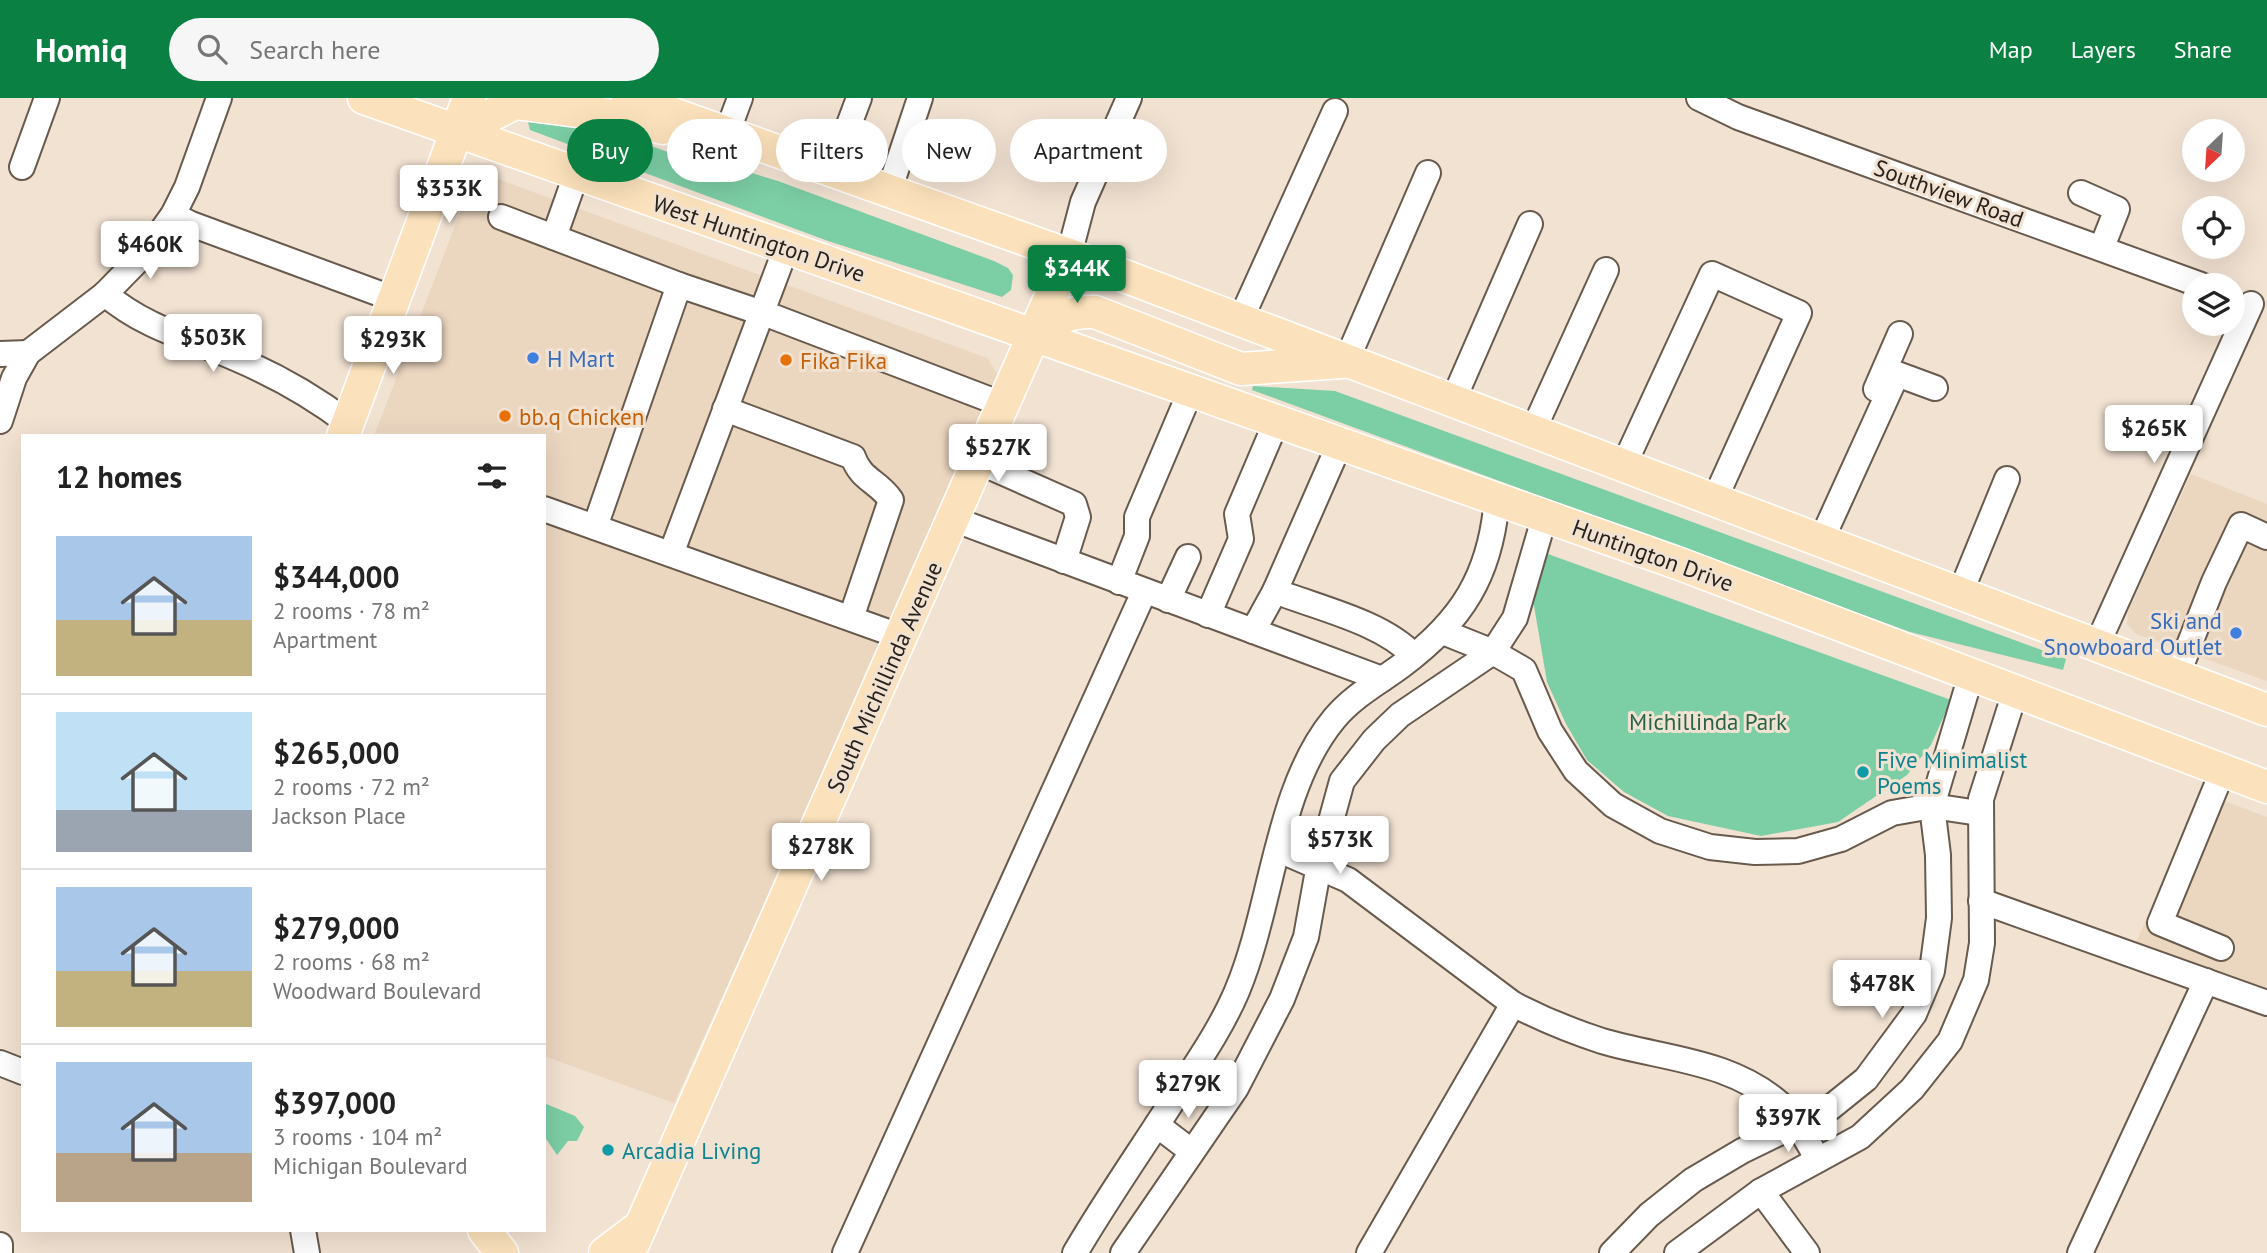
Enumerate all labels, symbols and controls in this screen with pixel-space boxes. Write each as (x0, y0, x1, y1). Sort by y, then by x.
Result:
search box (169, 18, 659, 81)
text: Homiq (35, 28, 127, 71)
icon: search (193, 30, 231, 68)
text: Search here (249, 33, 380, 66)
text: Map (1989, 34, 2033, 65)
text: Layers (2071, 34, 2136, 65)
text: Share (2174, 34, 2232, 65)
chip: Buy (567, 119, 653, 182)
chip: Rent (667, 119, 762, 182)
chip: Filters (776, 119, 888, 182)
chip: New (902, 119, 996, 182)
chip: Apartment (1010, 119, 1167, 182)
north arrow (2182, 119, 2245, 182)
map controls (2182, 119, 2245, 336)
street label: Southview Road (1870, 152, 2028, 234)
pin: $353K (400, 166, 498, 225)
text: $353K (416, 173, 482, 202)
street label: West Huntington Drive (649, 188, 869, 288)
button: locate (2182, 196, 2245, 259)
pin: $460K (101, 222, 199, 281)
text: $460K (117, 229, 183, 258)
pin: $344K (1028, 246, 1126, 305)
text: $344K (1044, 253, 1110, 282)
button: layers (2182, 273, 2245, 336)
pin: $503K (164, 314, 262, 374)
pin: $293K (344, 316, 442, 376)
text: $503K (180, 322, 246, 351)
text: $293K (360, 324, 426, 353)
place label: H Mart (547, 344, 615, 373)
place label: Fika Fika (800, 346, 887, 375)
marker: H Mart (525, 350, 541, 366)
marker: Fika Fika (778, 352, 794, 368)
place label: bb.q Chicken (519, 402, 644, 431)
pin: $265K (2105, 406, 2203, 465)
marker: bb.q Chicken (497, 408, 513, 424)
text: $265K (2121, 413, 2187, 442)
pin: $527K (949, 424, 1047, 484)
text: $527K (965, 432, 1031, 461)
text: 12 homes (56, 457, 182, 496)
icon: filters (473, 457, 511, 495)
street label: Huntington Drive (1568, 512, 1738, 598)
text: $344,000 (273, 557, 400, 596)
street label: South Michillinda Avenue (820, 557, 948, 797)
icon: home (112, 564, 196, 648)
text: 2 rooms · 78 m² (273, 596, 430, 625)
place label: Ski and Snowboard Outlet (2044, 606, 2222, 661)
text: Apartment (273, 625, 377, 654)
marker: Ski and Snowboard Outlet (2228, 625, 2244, 641)
park label: Michillinda Park (1629, 707, 1787, 736)
text: $265,000 (273, 733, 400, 772)
icon: home (112, 740, 196, 824)
place label: Five Minimalist Poems (1877, 745, 2027, 800)
marker: Five Minimalist Poems (1855, 764, 1871, 780)
text: 2 rooms · 72 m² (273, 772, 430, 801)
text: Jackson Place (273, 801, 406, 830)
pin: $573K (1291, 816, 1389, 876)
pin: $278K (772, 824, 870, 883)
text: $573K (1307, 824, 1373, 853)
text: $278K (788, 831, 854, 860)
text: $279,000 (273, 908, 400, 947)
icon: home (112, 915, 196, 999)
text: 2 rooms · 68 m² (273, 947, 430, 976)
pin: $478K (1833, 960, 1931, 1020)
text: $478K (1849, 968, 1915, 997)
text: Woodward Boulevard (273, 976, 482, 1005)
pin: $279K (1139, 1060, 1237, 1120)
text: $279K (1155, 1068, 1221, 1097)
text: $397,000 (273, 1083, 396, 1122)
icon: home (112, 1090, 196, 1174)
pin: $397K (1739, 1094, 1837, 1154)
text: $397K (1755, 1102, 1821, 1131)
text: 3 rooms · 104 m² (273, 1122, 442, 1151)
place label: Arcadia Living (622, 1136, 761, 1165)
marker: Arcadia Living (600, 1142, 616, 1158)
text: Michigan Boulevard (273, 1151, 468, 1180)

